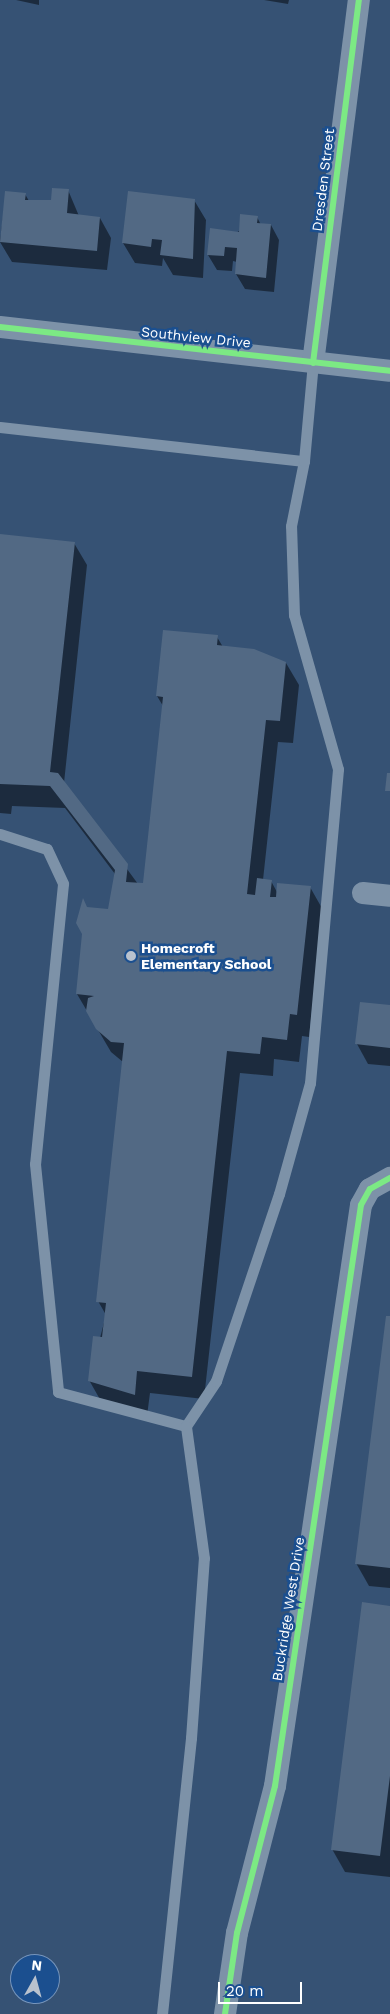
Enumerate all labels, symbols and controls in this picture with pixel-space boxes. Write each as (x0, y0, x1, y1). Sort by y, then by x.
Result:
street label: Dresden Street (308, 128, 338, 232)
street label: Southview Drive (140, 323, 252, 351)
place label: Homecroft Elementary School (141, 940, 272, 972)
marker: Homecroft Elementary School (125, 950, 137, 962)
street label: Buckridge West Drive (268, 1536, 308, 1682)
north arrow (10, 1954, 60, 2004)
text: N (31, 1957, 43, 1974)
scale bar (220, 1972, 304, 2004)
text: 20 m (226, 1982, 264, 2000)

